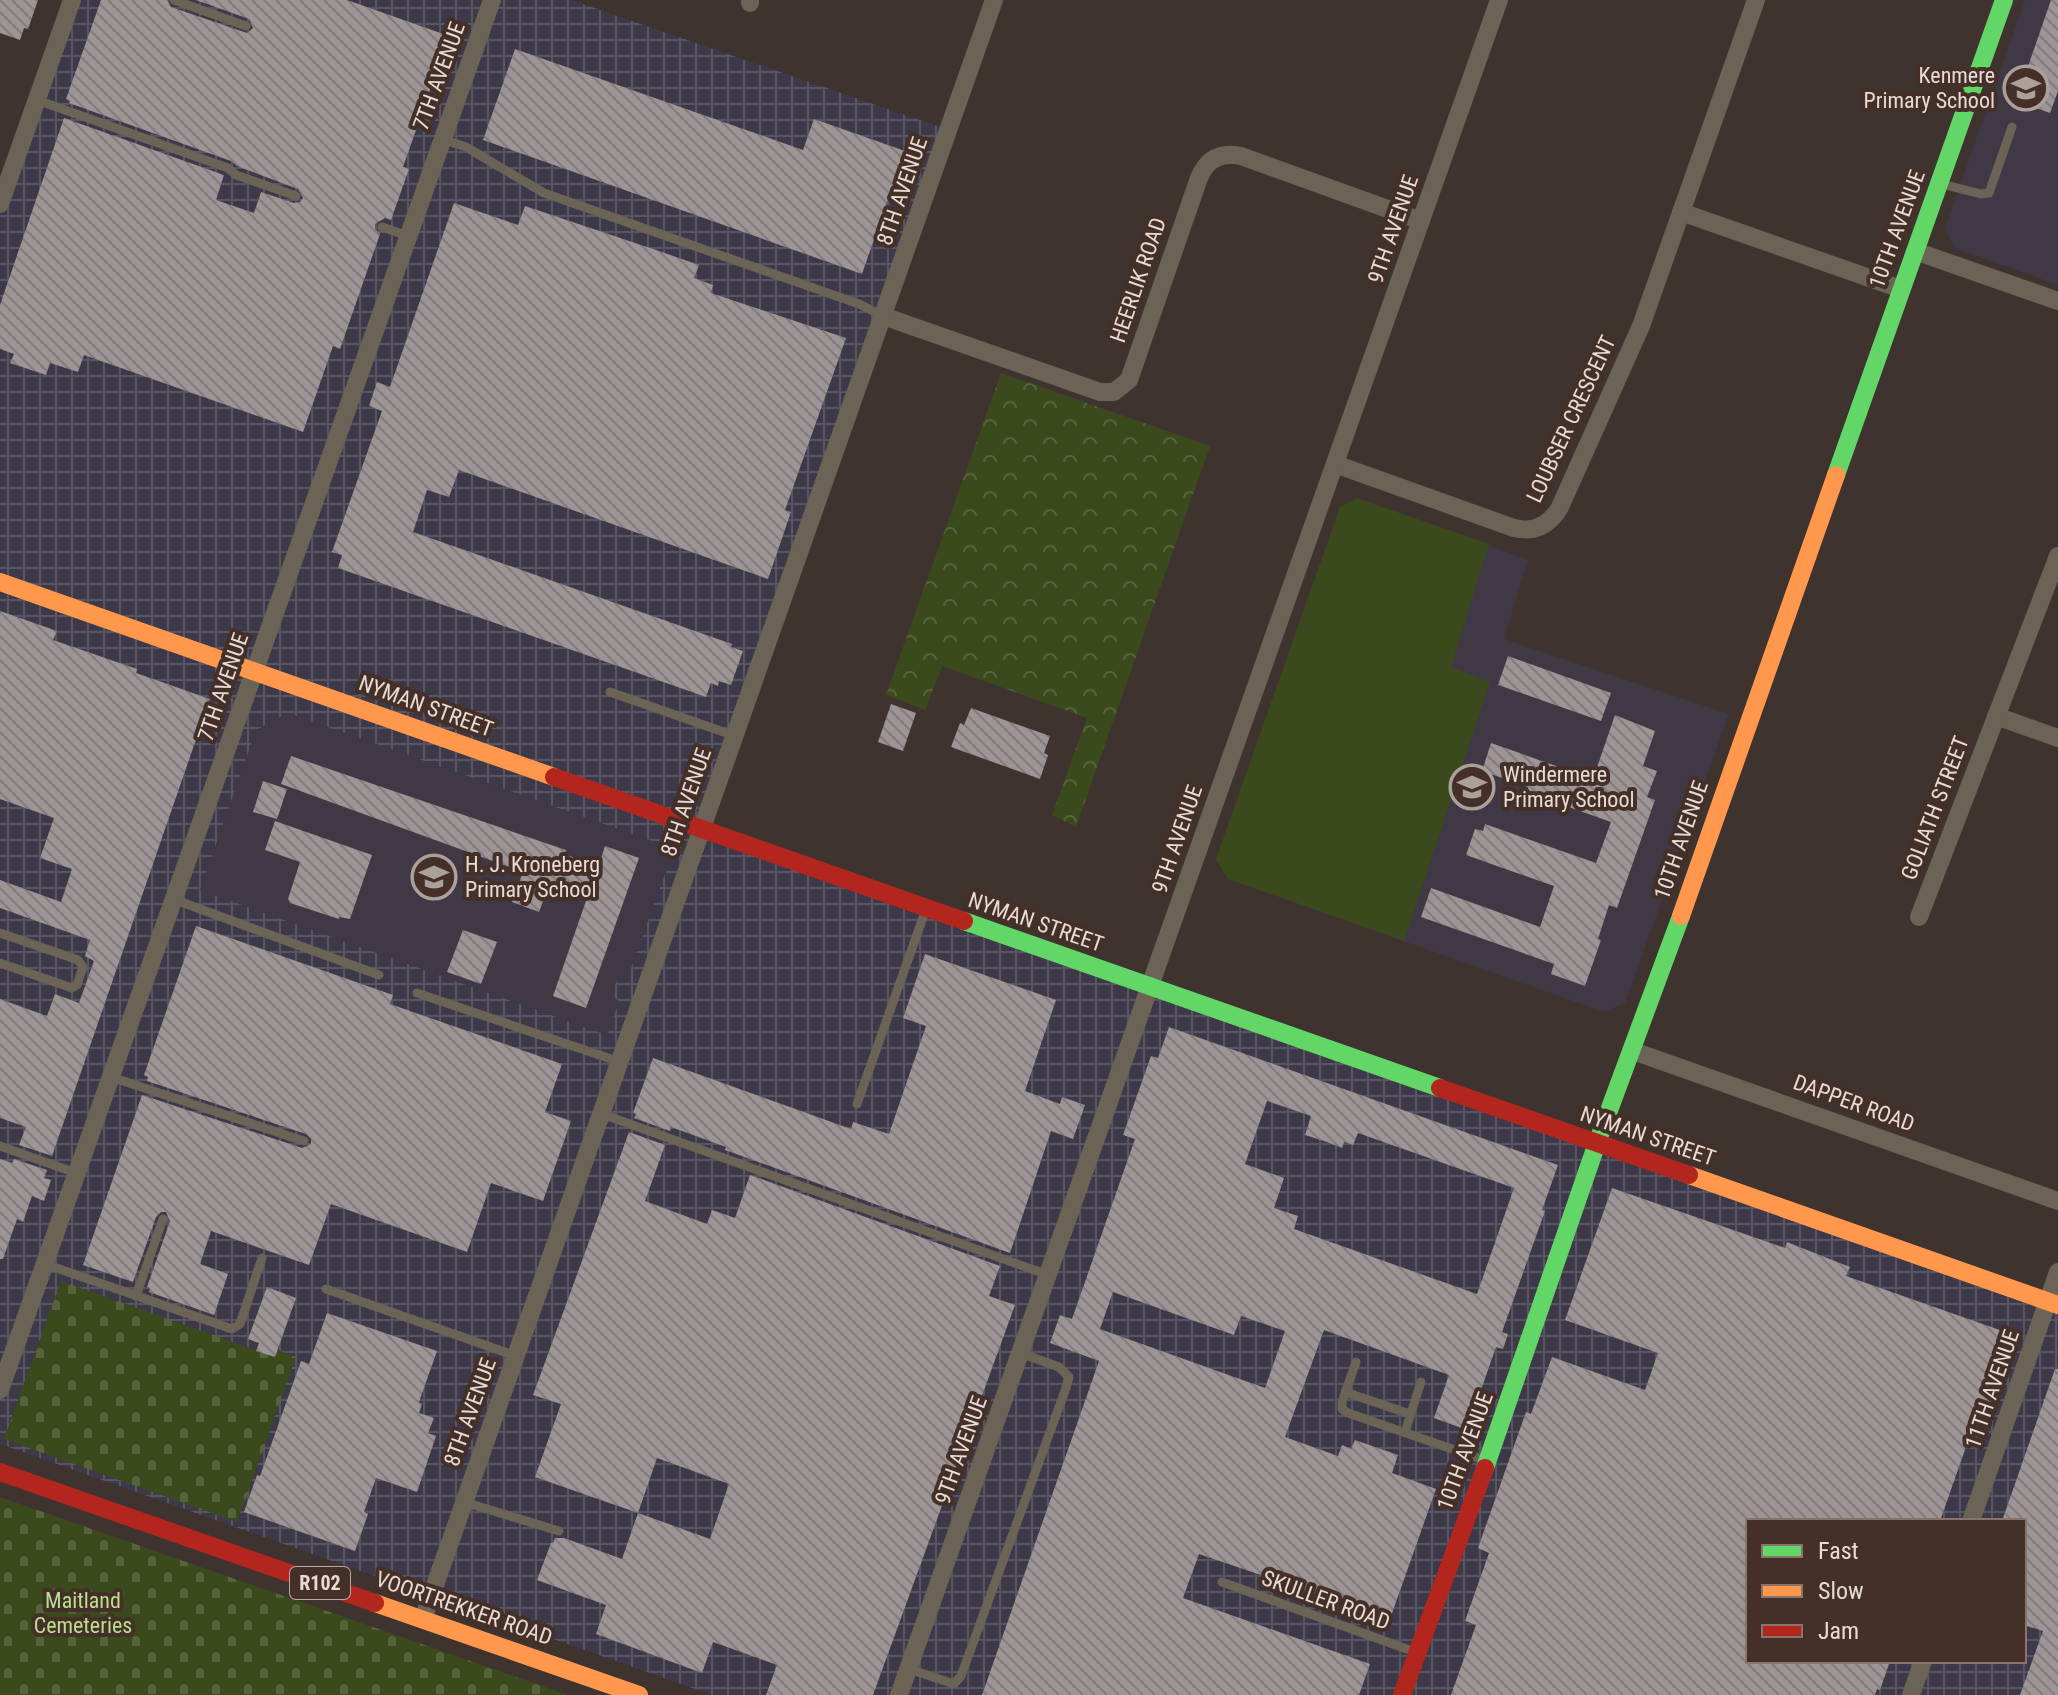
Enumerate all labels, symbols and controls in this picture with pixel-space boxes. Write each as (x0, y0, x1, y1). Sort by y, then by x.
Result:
street label: 7TH AVENUE (408, 19, 470, 133)
place label: Kenmere Primary School (1864, 63, 1995, 113)
school or university icon: Kenmere Primary School (2002, 64, 2050, 112)
street label: 8TH AVENUE (872, 133, 932, 248)
street label: 10TH AVENUE (1864, 166, 1930, 291)
street label: 9TH AVENUE (1363, 171, 1423, 286)
street label: HEERLIK ROAD (1105, 214, 1171, 346)
street label: LOUBSER CRESCENT (1521, 332, 1621, 506)
street label: 7TH AVENUE (193, 629, 253, 744)
street label: NYMAN STREET (355, 670, 497, 742)
street label: GOLIATH STREET (1896, 733, 1974, 883)
street label: 8TH AVENUE (656, 744, 716, 859)
place label: Windermere Primary School (1503, 762, 1634, 812)
school or university icon: Windermere Primary School (1448, 763, 1496, 811)
street label: 10TH AVENUE (1649, 777, 1713, 903)
street label: 9TH AVENUE (1147, 781, 1207, 896)
place label: H. J. Kroneberg Primary School (465, 852, 600, 902)
school or university icon: H. J. Kroneberg Primary School (410, 853, 458, 901)
street label: NYMAN STREET (965, 887, 1107, 957)
street label: DAPPER ROAD (1790, 1070, 1918, 1136)
street label: NYMAN STREET (1577, 1101, 1719, 1171)
street label: 11TH AVENUE (1960, 1326, 2024, 1452)
street label: 8TH AVENUE (439, 1355, 501, 1469)
street label: 10TH AVENUE (1432, 1388, 1498, 1513)
street label: 9TH AVENUE (930, 1393, 992, 1507)
legend (1746, 1519, 2026, 1663)
text: Fast (1818, 1537, 1859, 1565)
street label: SKULLER ROAD (1259, 1565, 1393, 1635)
street label: VOORTREKKER ROAD (372, 1566, 556, 1650)
road number: R102 (290, 1567, 350, 1599)
text: Slow (1818, 1577, 1864, 1605)
park label: Maitland Cemeteries (34, 1588, 132, 1638)
text: Jam (1818, 1617, 1859, 1645)

